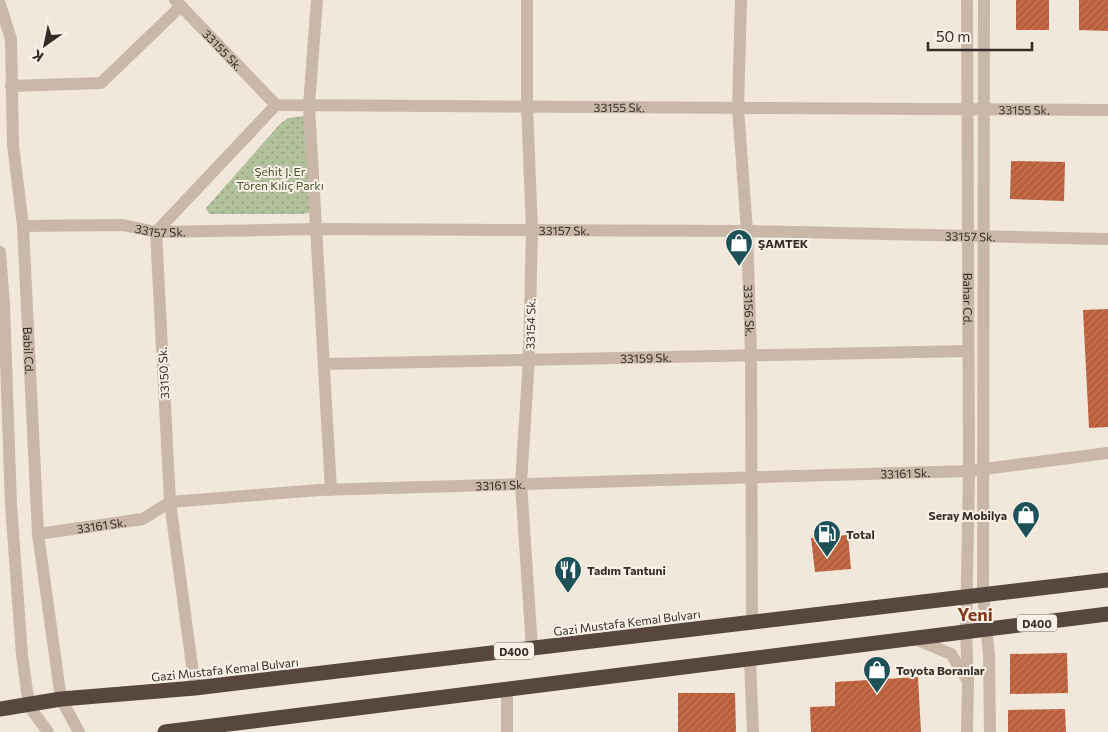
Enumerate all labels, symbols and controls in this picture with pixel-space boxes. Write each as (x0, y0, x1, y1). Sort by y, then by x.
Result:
north arrow (20, 20, 70, 70)
scale bar (928, 20, 1032, 52)
street label: 33155 Sk. (200, 26, 246, 73)
text: 50 m (936, 27, 970, 45)
text: K (29, 46, 46, 66)
street label: 33155 Sk. (594, 100, 645, 114)
street label: 33155 Sk. (999, 102, 1050, 117)
park label: Şehit J. Er Tören Kılıç Parkı (236, 164, 324, 192)
street label: 33157 Sk. (134, 221, 186, 239)
street label: 33157 Sk. (539, 223, 590, 237)
shop icon: ŞAMTEK (724, 228, 754, 267)
street label: 33157 Sk. (945, 228, 996, 244)
place label: ŞAMTEK (758, 236, 809, 250)
street label: Bahar Cd. (961, 273, 975, 325)
street label: 33156 Sk. (742, 284, 757, 337)
street label: 33154 Sk. (523, 298, 537, 350)
street label: Babil Cd. (21, 326, 37, 375)
street label: 33150 Sk. (155, 346, 171, 399)
street label: 33159 Sk. (620, 350, 672, 365)
street label: 33161 Sk. (880, 465, 931, 481)
street label: 33161 Sk. (475, 477, 526, 492)
shop icon: Seray Mobilya (1011, 500, 1041, 539)
place label: Seray Mobilya (928, 508, 1007, 522)
street label: 33161 Sk. (76, 514, 127, 535)
fuel station icon: Total (812, 519, 842, 558)
place label: Total (846, 527, 875, 541)
restaurant icon: Tadım Tantuni (553, 555, 583, 594)
place label: Tadım Tantuni (587, 563, 666, 577)
district label: Yeni (957, 603, 993, 625)
street label: Gazi Mustafa Kemal Bulvarı (553, 606, 701, 638)
road number: D400 (1017, 614, 1057, 632)
road number: D400 (494, 642, 534, 659)
street label: Gazi Mustafa Kemal Bulvarı (151, 654, 299, 684)
shop icon: Toyota Boranlar (862, 655, 892, 694)
place label: Toyota Boranlar (896, 663, 985, 677)

